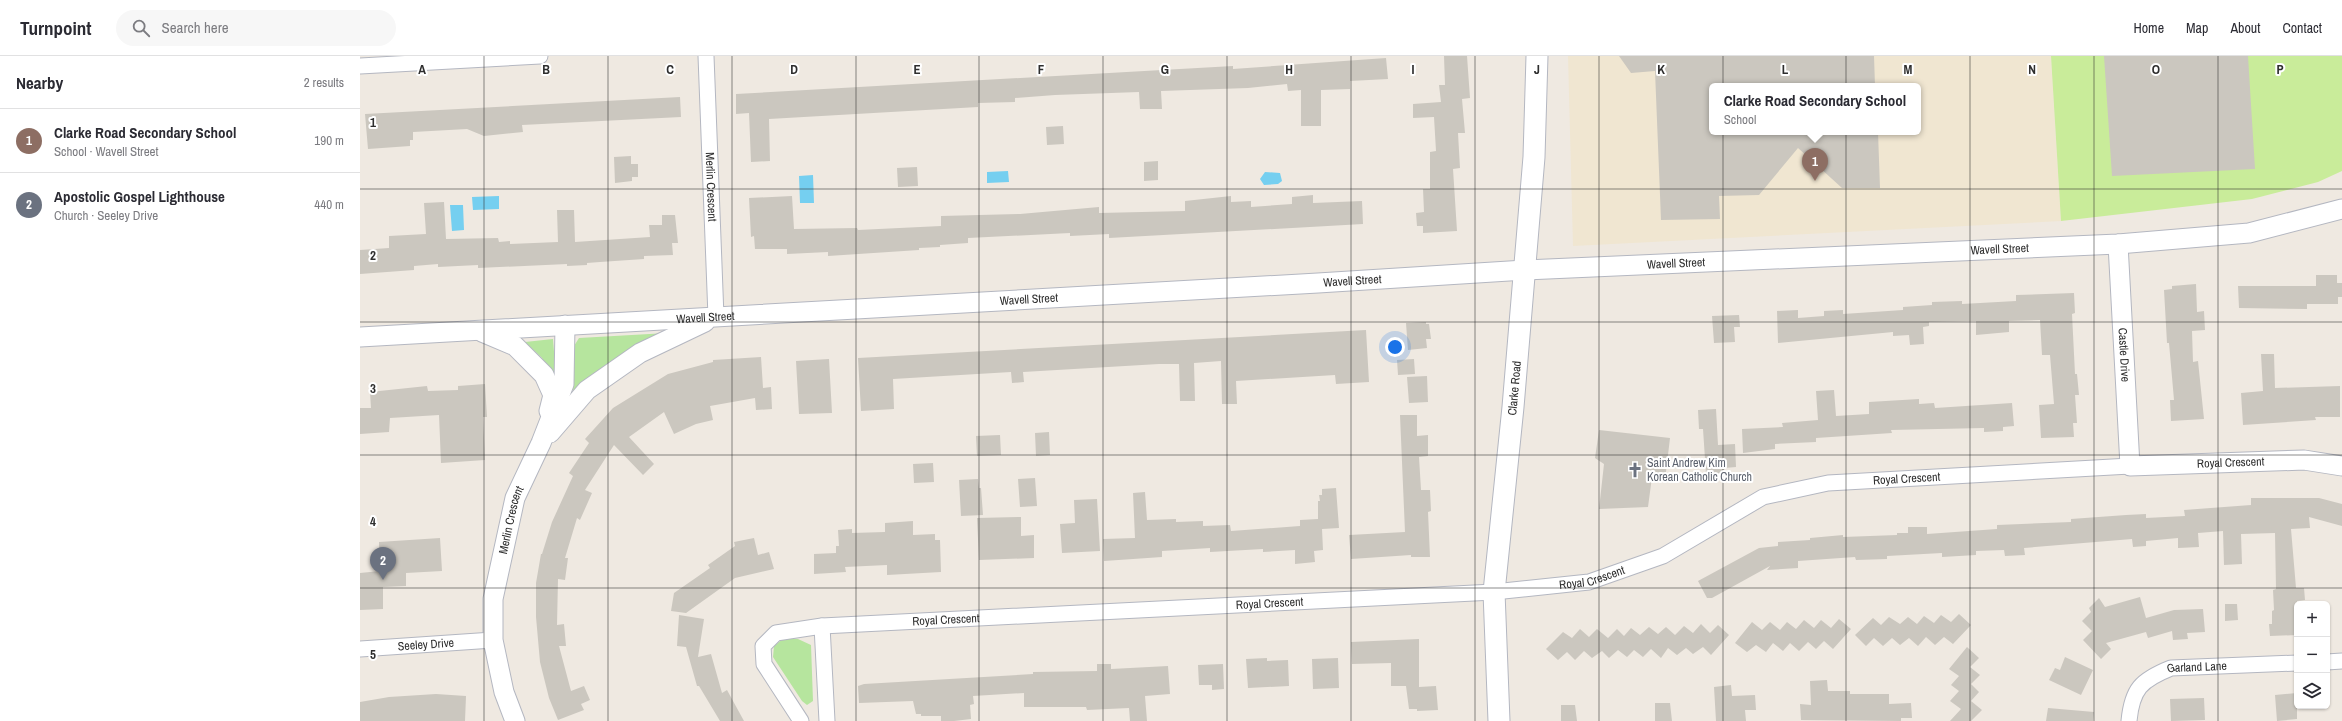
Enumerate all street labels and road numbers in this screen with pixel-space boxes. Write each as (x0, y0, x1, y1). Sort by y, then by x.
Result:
street label: Merlin Crescent (702, 152, 720, 222)
street label: Wavell Street (1970, 240, 2029, 258)
street label: Wavell Street (1646, 254, 1706, 273)
street label: Wavell Street (1323, 271, 1382, 291)
street label: Wavell Street (999, 290, 1059, 309)
street label: Wavell Street (676, 308, 735, 327)
street label: Castle Drive (2115, 327, 2133, 382)
street label: Clarke Road (1504, 360, 1525, 416)
street label: Royal Crescent (2197, 453, 2265, 472)
street label: Royal Crescent (1872, 469, 1941, 488)
street label: Merlin Crescent (495, 483, 528, 556)
street label: Royal Crescent (1558, 562, 1627, 593)
street label: Royal Crescent (1235, 594, 1304, 613)
street label: Royal Crescent (912, 610, 980, 629)
street label: Seeley Drive (397, 635, 455, 654)
street label: Garland Lane (2164, 658, 2227, 677)

